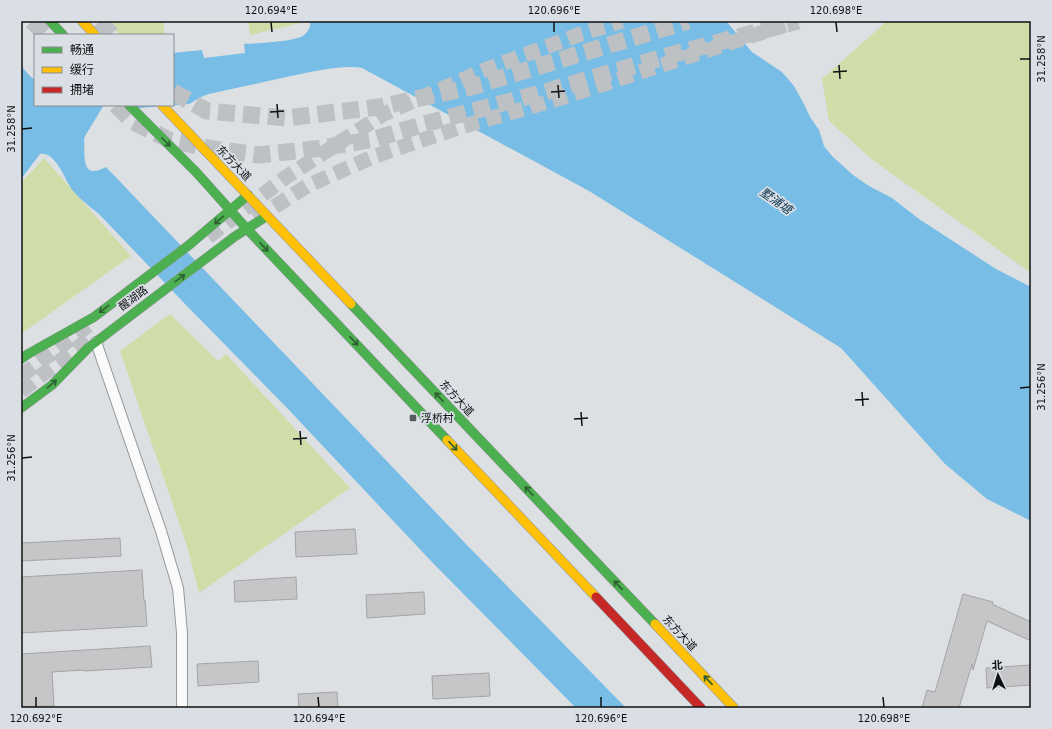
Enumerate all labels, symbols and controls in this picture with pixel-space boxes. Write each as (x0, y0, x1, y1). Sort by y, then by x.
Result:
text: 120.694°E (245, 5, 297, 16)
text: 120.696°E (528, 5, 580, 16)
text: 120.698°E (810, 5, 862, 16)
legend (34, 34, 174, 106)
text: 31.258°N (1036, 35, 1047, 83)
text: 畅通 (70, 43, 94, 57)
text: 缓行 (70, 63, 94, 77)
text: 拥堵 (70, 83, 94, 97)
text: 31.258°N (6, 105, 17, 153)
one-way arrow (161, 137, 171, 147)
street label: 东方大道 (214, 143, 254, 184)
water label: 墅浦塘 (757, 185, 796, 218)
one-way arrow (213, 216, 224, 225)
one-way arrow (259, 242, 269, 252)
one-way arrow (174, 274, 185, 283)
street label: 醒湖路 (116, 283, 150, 314)
one-way arrow (99, 305, 110, 313)
one-way arrow (349, 336, 358, 346)
text: 31.256°N (1036, 363, 1047, 411)
street label: 东方大道 (437, 378, 476, 419)
one-way arrow (47, 380, 57, 389)
one-way arrow (435, 392, 444, 402)
place label: 浮桥村 (421, 412, 454, 425)
marker: 浮桥村 (408, 413, 418, 423)
text: 31.256°N (6, 434, 17, 482)
one-way arrow (448, 441, 457, 451)
one-way arrow (524, 486, 534, 496)
one-way arrow (613, 580, 623, 590)
street label: 东方大道 (660, 613, 699, 654)
north arrow (978, 655, 1018, 695)
text: 北 (991, 659, 1003, 672)
one-way arrow (703, 675, 712, 685)
text: 120.692°E (10, 713, 62, 724)
text: 120.694°E (293, 713, 345, 724)
text: 120.696°E (575, 713, 627, 724)
text: 120.698°E (858, 713, 910, 724)

